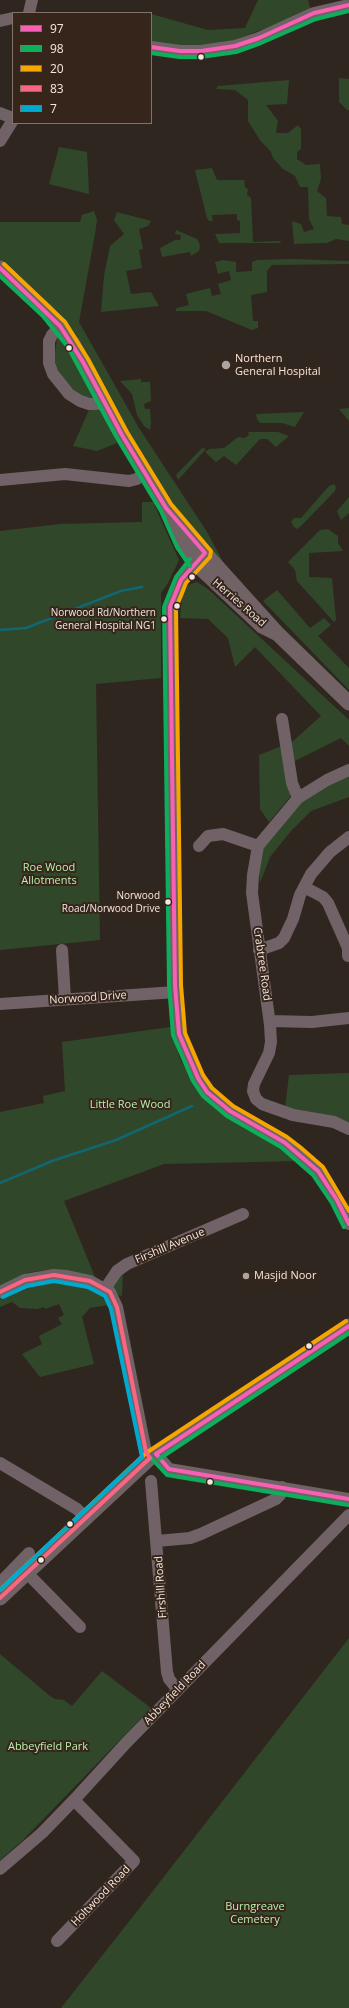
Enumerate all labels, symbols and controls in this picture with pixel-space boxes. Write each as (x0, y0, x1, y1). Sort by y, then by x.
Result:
legend (12, 12, 152, 124)
text: 97 (50, 20, 64, 37)
text: 98 (50, 40, 64, 57)
unlabelled marker (196, 52, 206, 62)
text: 20 (50, 60, 64, 77)
text: 83 (50, 80, 64, 97)
text: 7 (50, 100, 57, 117)
unlabelled marker (64, 343, 74, 353)
place label: Northern General Hospital (235, 352, 321, 378)
marker: Northern General Hospital (220, 359, 232, 371)
unlabelled marker (187, 572, 197, 582)
street label: Herries Road (210, 576, 268, 630)
unlabelled marker (172, 601, 182, 611)
place label: Norwood Rd/Northern General Hospital NG1 (51, 607, 156, 630)
marker: Norwood Rd/Northern General Hospital NG1 (159, 614, 169, 624)
park label: Roe Wood Allotments (21, 861, 77, 887)
place label: Norwood Road/Norwood Drive (62, 890, 160, 914)
marker: Norwood Road/Norwood Drive (163, 897, 173, 907)
street label: Crabtree Road (250, 926, 274, 1002)
street label: Norwood Drive (49, 989, 127, 1007)
park label: Little Roe Wood (90, 1098, 170, 1112)
street label: Firshill Avenue (133, 1225, 207, 1267)
place label: Masjid Noor (254, 1269, 316, 1283)
marker: Masjid Noor (241, 1271, 251, 1281)
unlabelled marker (304, 1341, 314, 1351)
unlabelled marker (205, 1477, 215, 1487)
unlabelled marker (65, 1519, 75, 1529)
unlabelled marker (36, 1555, 46, 1565)
street label: Firshill Road (152, 1555, 170, 1619)
street label: Abbeyfield Road (141, 1658, 209, 1728)
park label: Abbeyfield Park (8, 1740, 88, 1754)
street label: Holtwood Road (69, 1863, 133, 1929)
park label: Burngreave Cemetery (225, 1900, 285, 1926)

